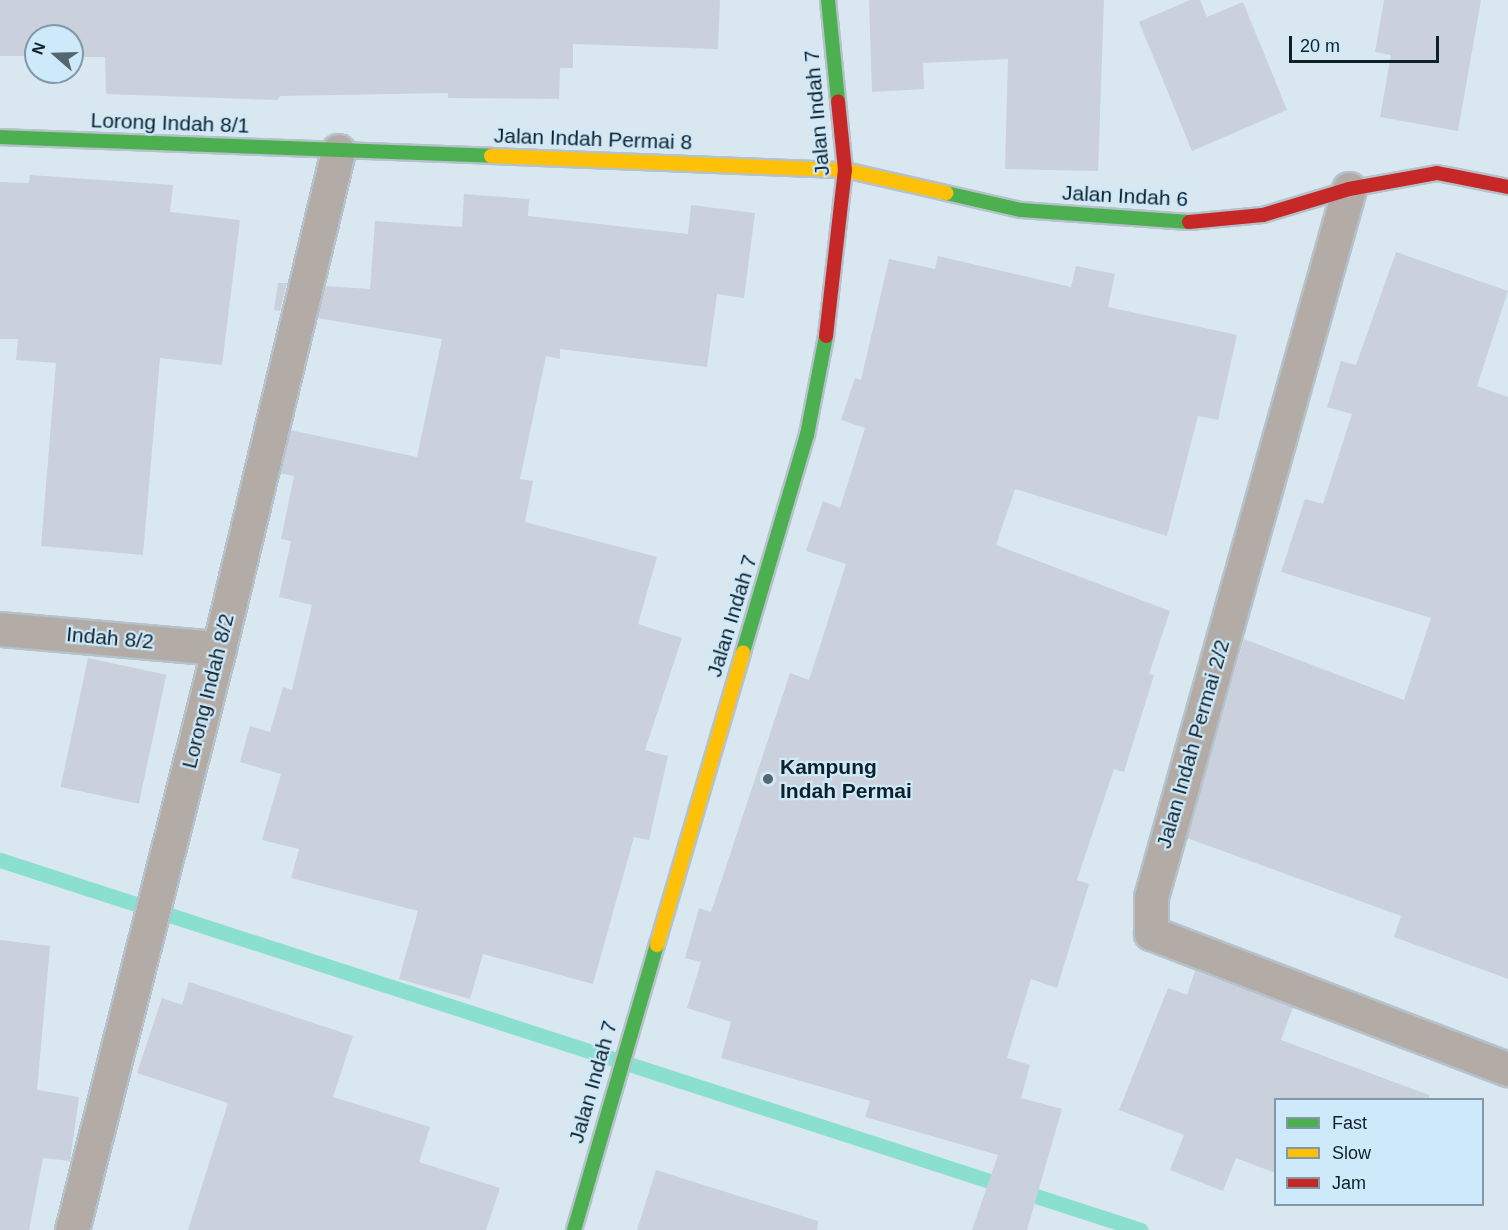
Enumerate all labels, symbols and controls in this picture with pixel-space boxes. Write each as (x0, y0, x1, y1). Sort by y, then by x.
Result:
north arrow (24, 24, 84, 84)
scale bar (1292, 24, 1442, 62)
text: 20 m (1300, 36, 1340, 56)
text: N (29, 40, 48, 57)
street label: Jalan Indah 7 (799, 49, 835, 177)
street label: Lorong Indah 8/1 (90, 108, 250, 138)
street label: Jalan Indah Permai 8 (493, 123, 693, 155)
street label: Jalan Indah 6 (1061, 180, 1189, 212)
street label: Jalan Indah 7 (702, 552, 762, 680)
street label: Lorong Indah 8/2 (177, 611, 239, 771)
street label: Indah 8/2 (65, 622, 155, 654)
street label: Jalan Indah Permai 2/2 (1151, 637, 1235, 851)
place label: Kampung Indah Permai (780, 754, 912, 804)
marker: Kampung Indah Permai (761, 772, 775, 786)
street label: Jalan Indah 7 (564, 1018, 622, 1146)
legend (1274, 1098, 1484, 1206)
text: Fast (1332, 1113, 1367, 1133)
text: Slow (1332, 1143, 1371, 1163)
text: Jam (1332, 1173, 1366, 1193)

